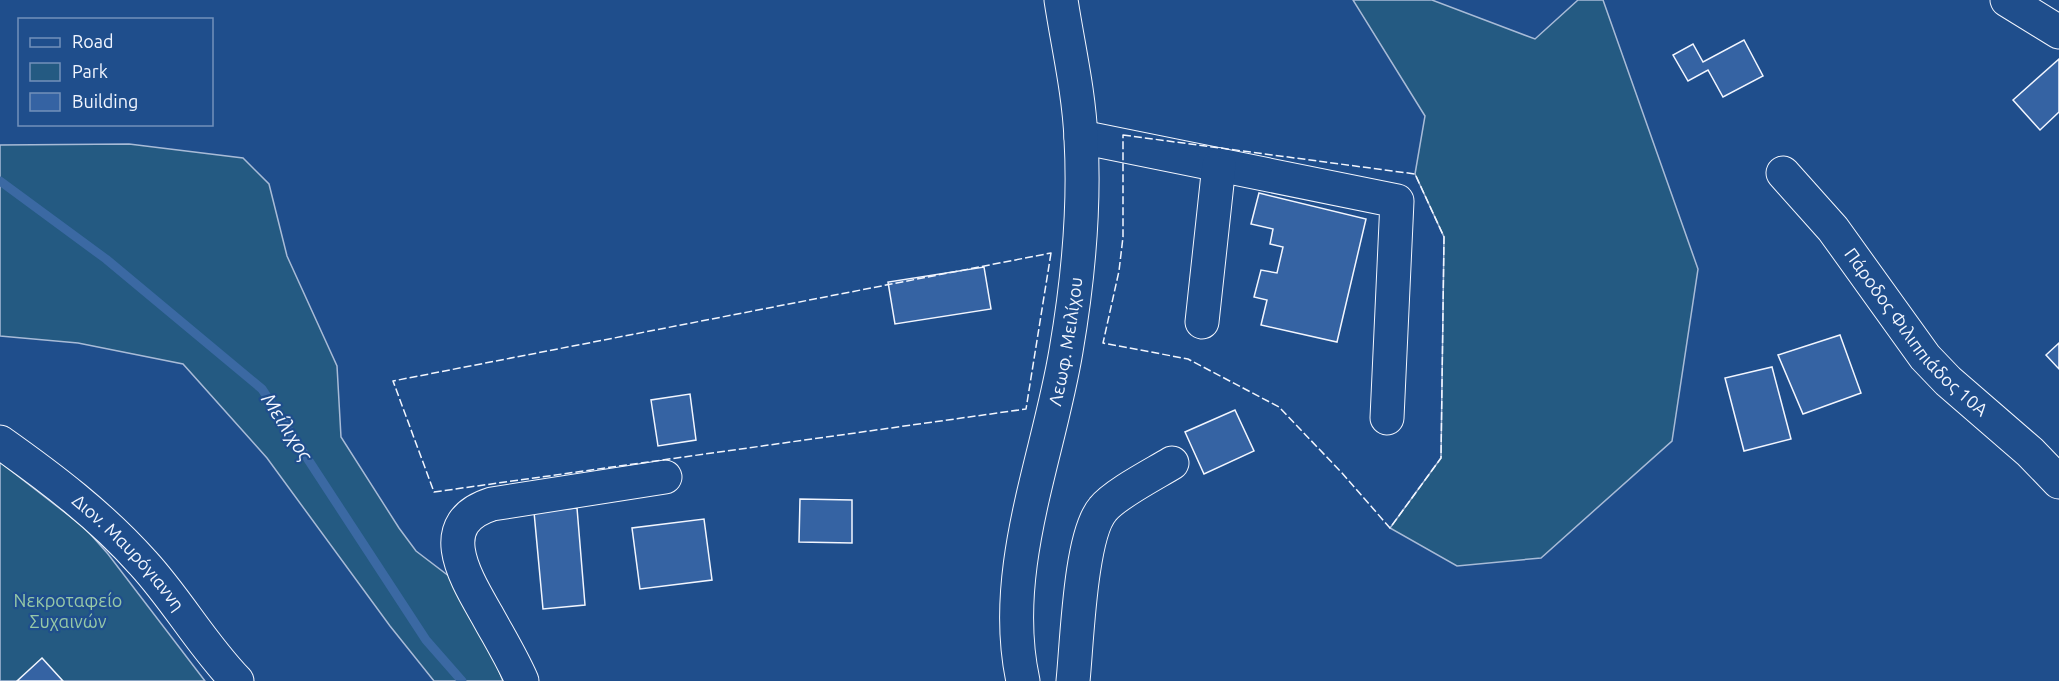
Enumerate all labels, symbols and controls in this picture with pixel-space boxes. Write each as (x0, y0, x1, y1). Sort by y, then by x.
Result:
legend (18, 18, 213, 126)
text: Road (72, 31, 114, 51)
text: Park (72, 61, 108, 81)
text: Building (72, 91, 138, 111)
street label: Πάροδος Φιλιππιάδος 10Α (1841, 244, 1992, 420)
street label: Λεωφ. Μειλίχου (1044, 276, 1085, 408)
water label: Μείλιχος (257, 389, 318, 466)
street label: Διον. Μαυρόγιαννη (69, 490, 189, 614)
park label: Νεκροταφείο Συχαινών (14, 590, 122, 631)

